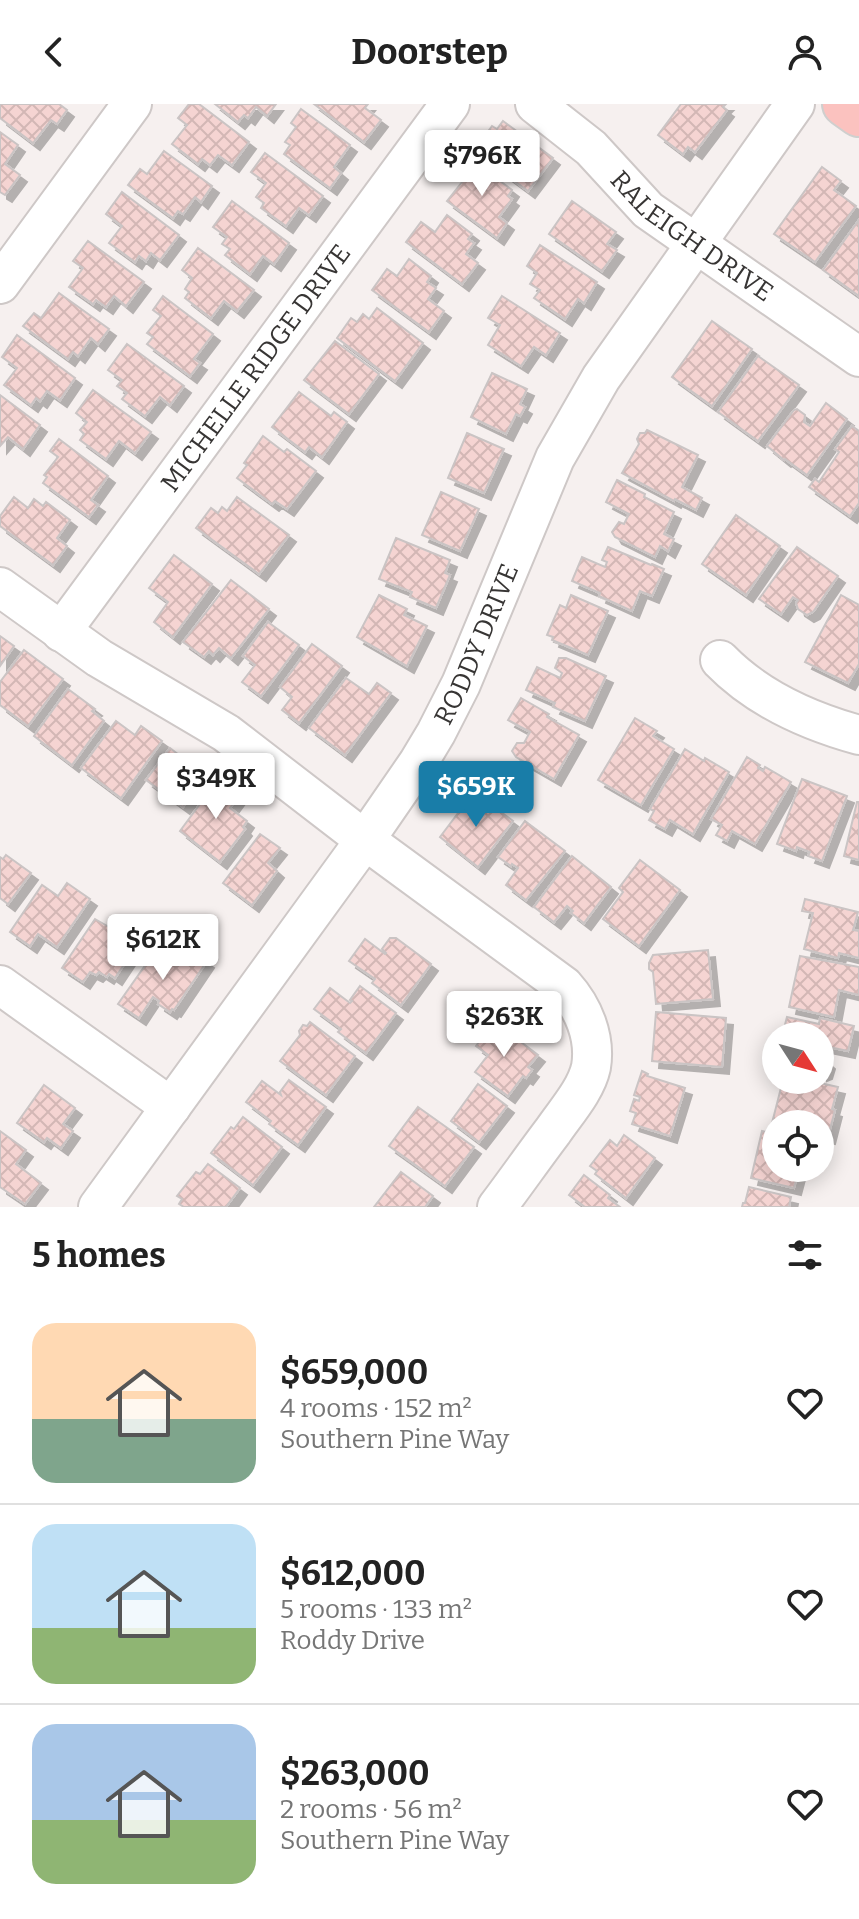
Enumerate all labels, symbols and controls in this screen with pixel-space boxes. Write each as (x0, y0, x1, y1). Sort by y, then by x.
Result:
icon: back (32, 30, 76, 74)
text: Doorstep (351, 30, 508, 74)
icon: person (783, 30, 827, 74)
pin: $796K (426, 130, 538, 198)
text: $796K (443, 140, 521, 171)
street label: RALEIGH DRIVE (604, 165, 779, 308)
street label: MICHELLE RIDGE DRIVE (155, 238, 357, 498)
street label: RODDY DRIVE (428, 559, 525, 730)
pin: $349K (160, 753, 272, 821)
pin: $659K (420, 761, 532, 829)
text: $349K (176, 763, 256, 794)
text: $659K (437, 771, 515, 802)
pin: $612K (107, 914, 219, 982)
text: $612K (125, 924, 201, 955)
pin: $263K (448, 991, 560, 1059)
text: $263K (465, 1001, 543, 1032)
north arrow (762, 1022, 834, 1094)
map controls (762, 1022, 834, 1182)
button: locate (762, 1110, 834, 1182)
icon: filters (783, 1233, 827, 1277)
text: 5 homes (32, 1235, 166, 1276)
text: $659,000 (280, 1352, 428, 1393)
icon: home (96, 1355, 192, 1451)
icon: heart (783, 1381, 827, 1425)
text: 4 rooms · 152 m² (280, 1393, 472, 1424)
text: Southern Pine Way (280, 1424, 509, 1455)
text: $612,000 (280, 1553, 426, 1594)
icon: home (96, 1556, 192, 1652)
icon: heart (783, 1582, 827, 1626)
text: 5 rooms · 133 m² (280, 1594, 472, 1625)
text: Roddy Drive (280, 1625, 425, 1656)
text: $263,000 (280, 1753, 430, 1794)
icon: home (96, 1756, 192, 1852)
icon: heart (783, 1782, 827, 1826)
text: 2 rooms · 56 m² (280, 1794, 462, 1825)
text: Southern Pine Way (280, 1825, 509, 1856)

